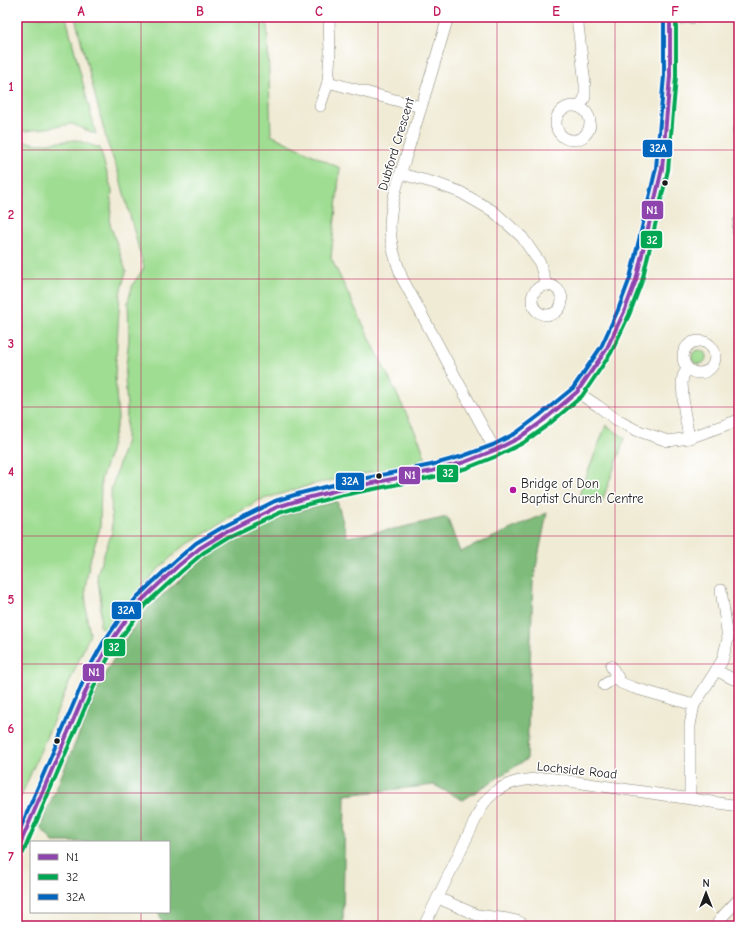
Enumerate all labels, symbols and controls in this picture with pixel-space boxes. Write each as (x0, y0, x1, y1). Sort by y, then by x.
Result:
text: A (77, 4, 85, 19)
text: B (196, 4, 204, 19)
text: C (315, 4, 323, 19)
text: D (433, 4, 441, 19)
text: E (552, 4, 560, 19)
text: F (671, 4, 679, 19)
text: 1 (8, 79, 14, 94)
street label: Dubford Crescent (375, 94, 418, 192)
line badge: 32A (642, 139, 673, 158)
text: 32A (650, 142, 666, 155)
unlabelled marker (660, 178, 670, 188)
line badge: N1 (641, 200, 664, 220)
text: N1 (646, 204, 658, 217)
text: 2 (8, 207, 14, 222)
line badge: 32 (640, 230, 663, 249)
text: 32 (647, 234, 658, 247)
text: 3 (8, 336, 14, 351)
text: 4 (8, 464, 14, 479)
line badge: 32 (436, 464, 459, 483)
line badge: N1 (398, 466, 421, 485)
text: 32 (443, 467, 454, 480)
text: N1 (404, 469, 416, 482)
unlabelled marker (374, 471, 384, 481)
line badge: 32A (335, 472, 365, 491)
text: 32A (342, 475, 358, 488)
place label: Bridge of Don Baptist Church Centre (521, 476, 644, 506)
marker: Bridge of Don Baptist Church Centre (508, 485, 518, 495)
text: 5 (8, 592, 15, 607)
line badge: 32A (111, 601, 142, 620)
text: 32A (118, 604, 134, 617)
line badge: 32 (103, 638, 126, 657)
text: 32 (109, 641, 120, 654)
line badge: N1 (82, 663, 105, 682)
text: N1 (88, 666, 100, 679)
text: 6 (8, 721, 15, 736)
unlabelled marker (52, 736, 62, 746)
street label: Lochside Road (536, 758, 618, 782)
legend (30, 841, 170, 913)
text: 7 (8, 849, 14, 864)
text: N1 (66, 850, 79, 864)
text: 32 (66, 870, 78, 884)
north arrow (686, 873, 726, 913)
text: N (702, 877, 710, 890)
text: 32A (66, 890, 85, 904)

